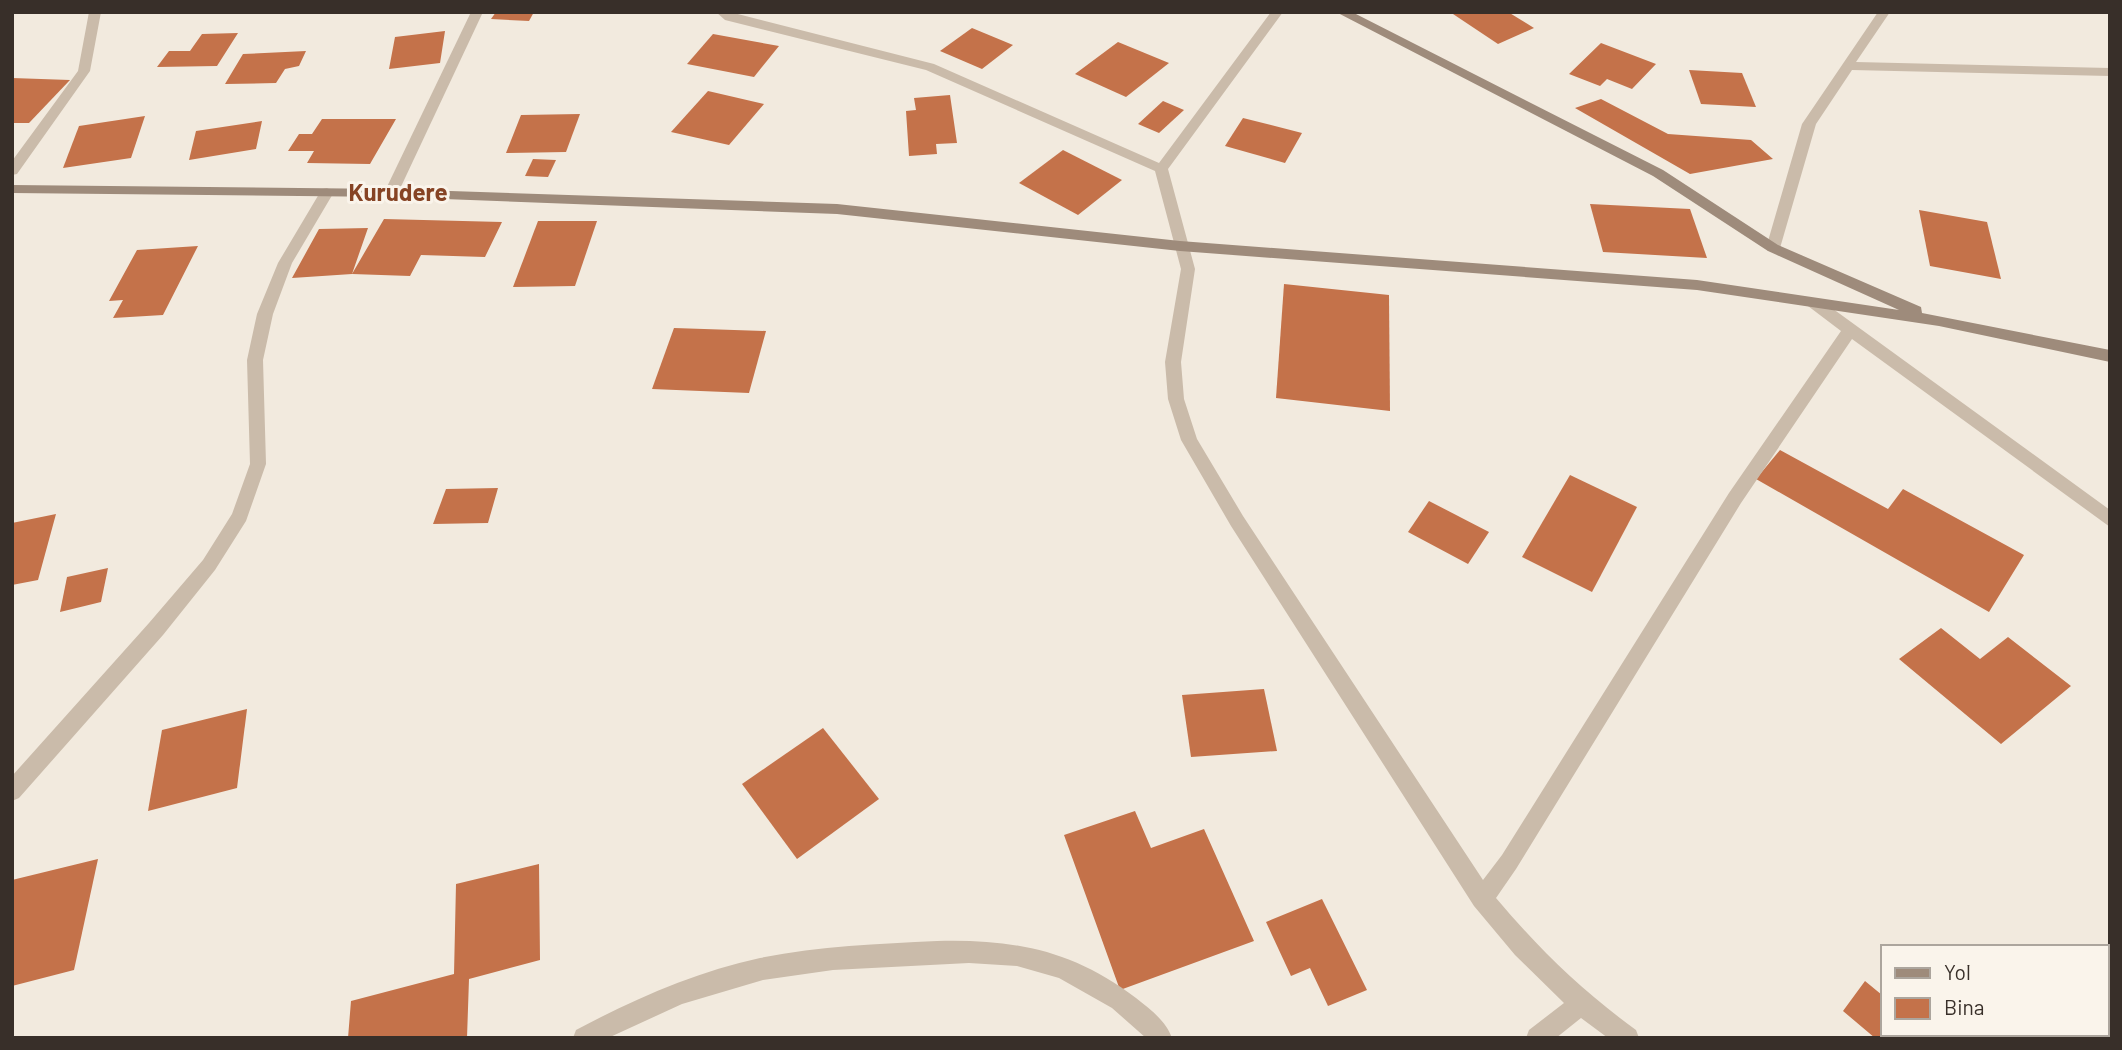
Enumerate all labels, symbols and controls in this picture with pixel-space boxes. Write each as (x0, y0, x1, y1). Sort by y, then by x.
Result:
district label: Kurudere (348, 177, 448, 206)
legend (1881, 945, 2108, 1036)
text: Yol (1944, 959, 1971, 984)
text: Bina (1944, 994, 1985, 1019)

